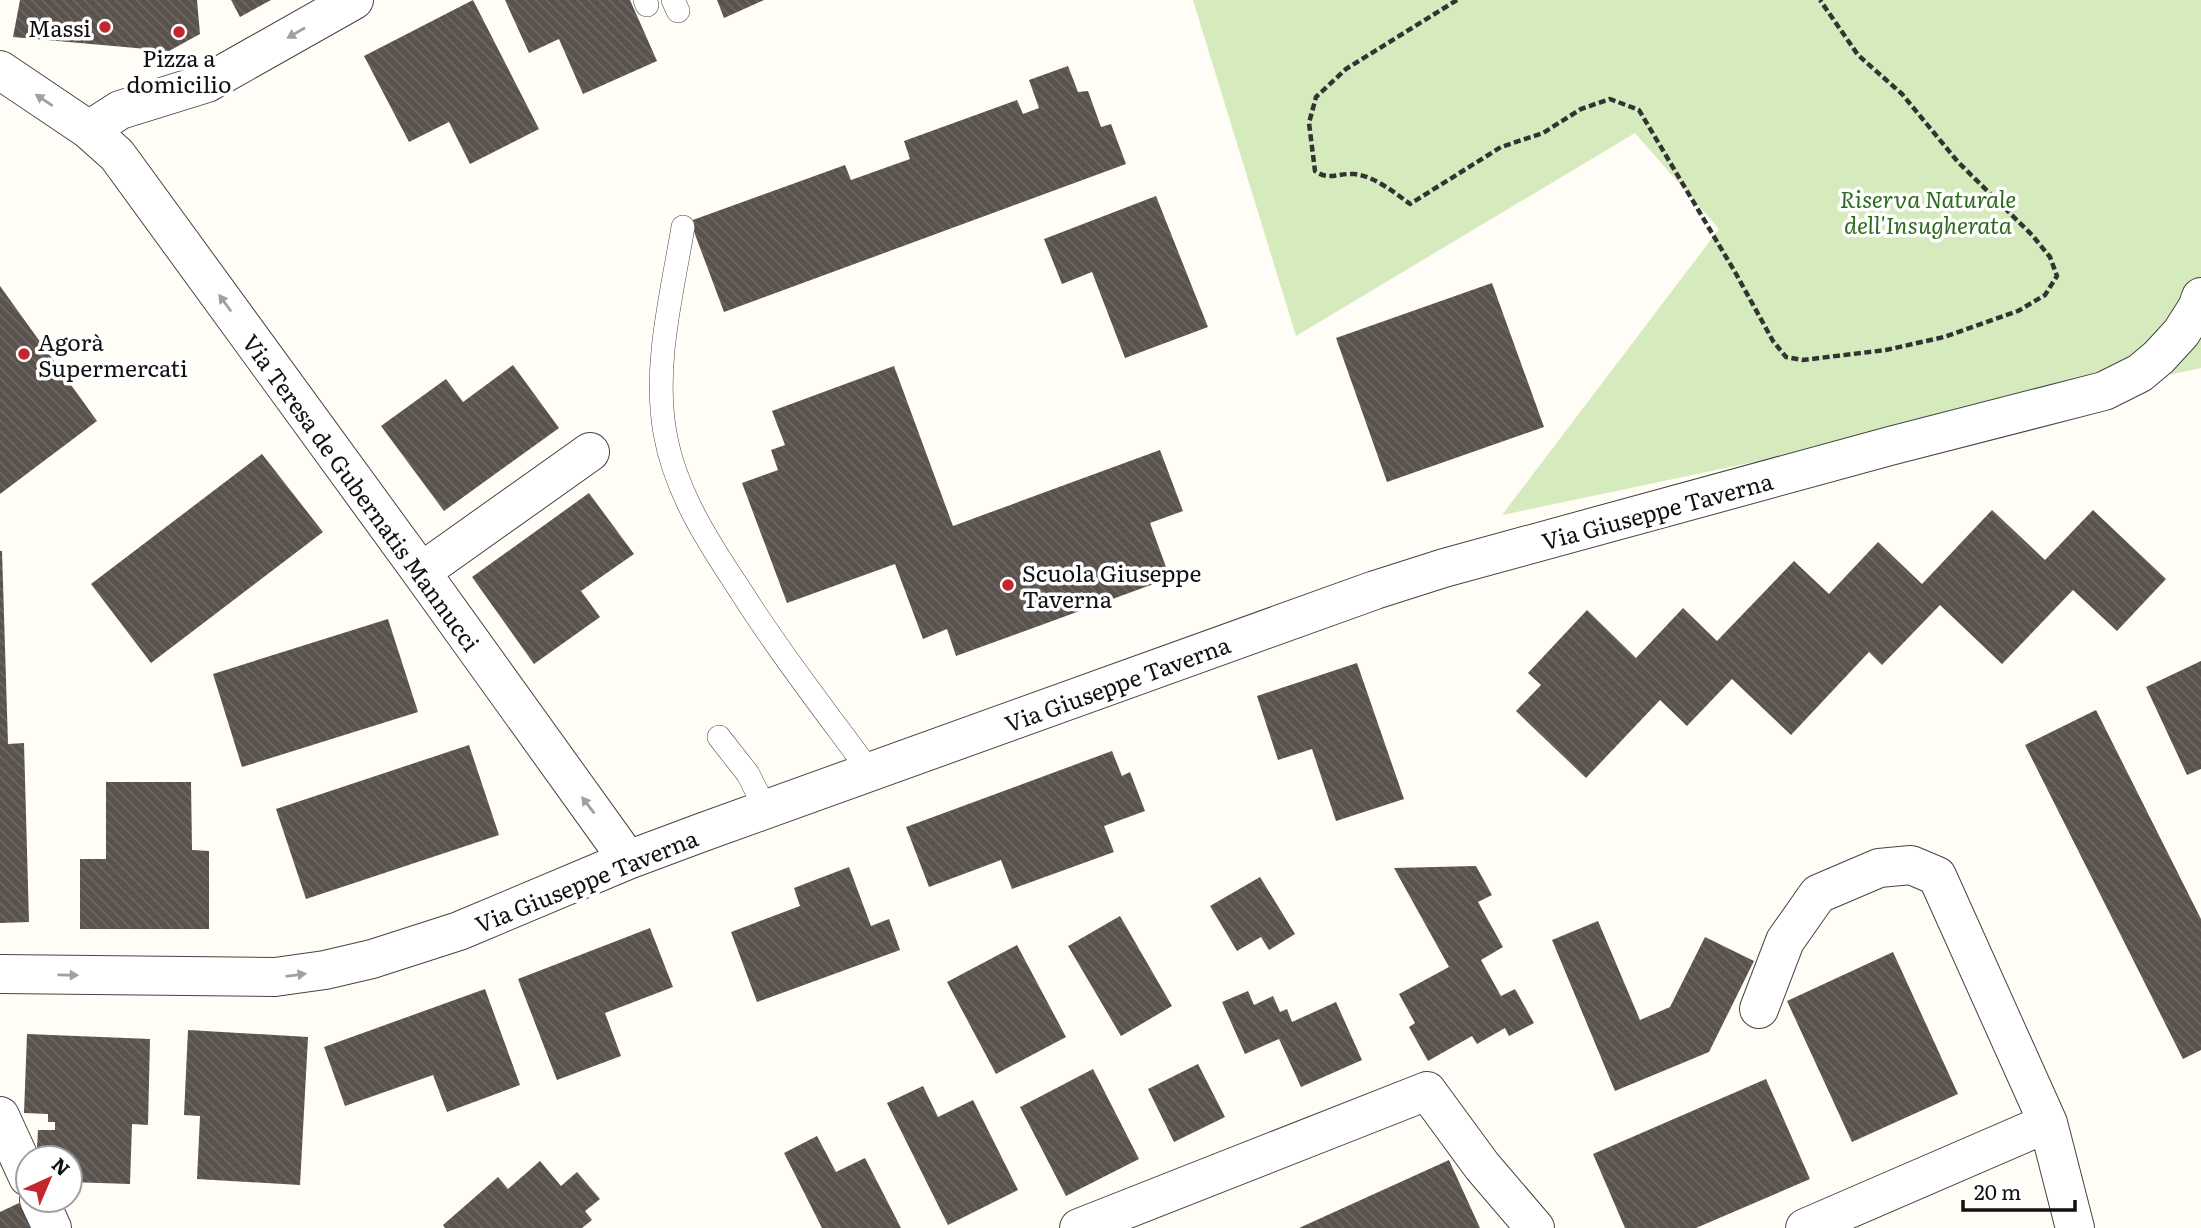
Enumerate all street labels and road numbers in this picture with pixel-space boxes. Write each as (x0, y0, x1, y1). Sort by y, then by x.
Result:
street label: Via Teresa de Gubernatis Mannucci (235, 326, 489, 658)
street label: Via Giuseppe Taverna (1538, 463, 1777, 557)
street label: Via Giuseppe Taverna (999, 626, 1235, 740)
street label: Via Giuseppe Taverna (469, 819, 703, 940)

